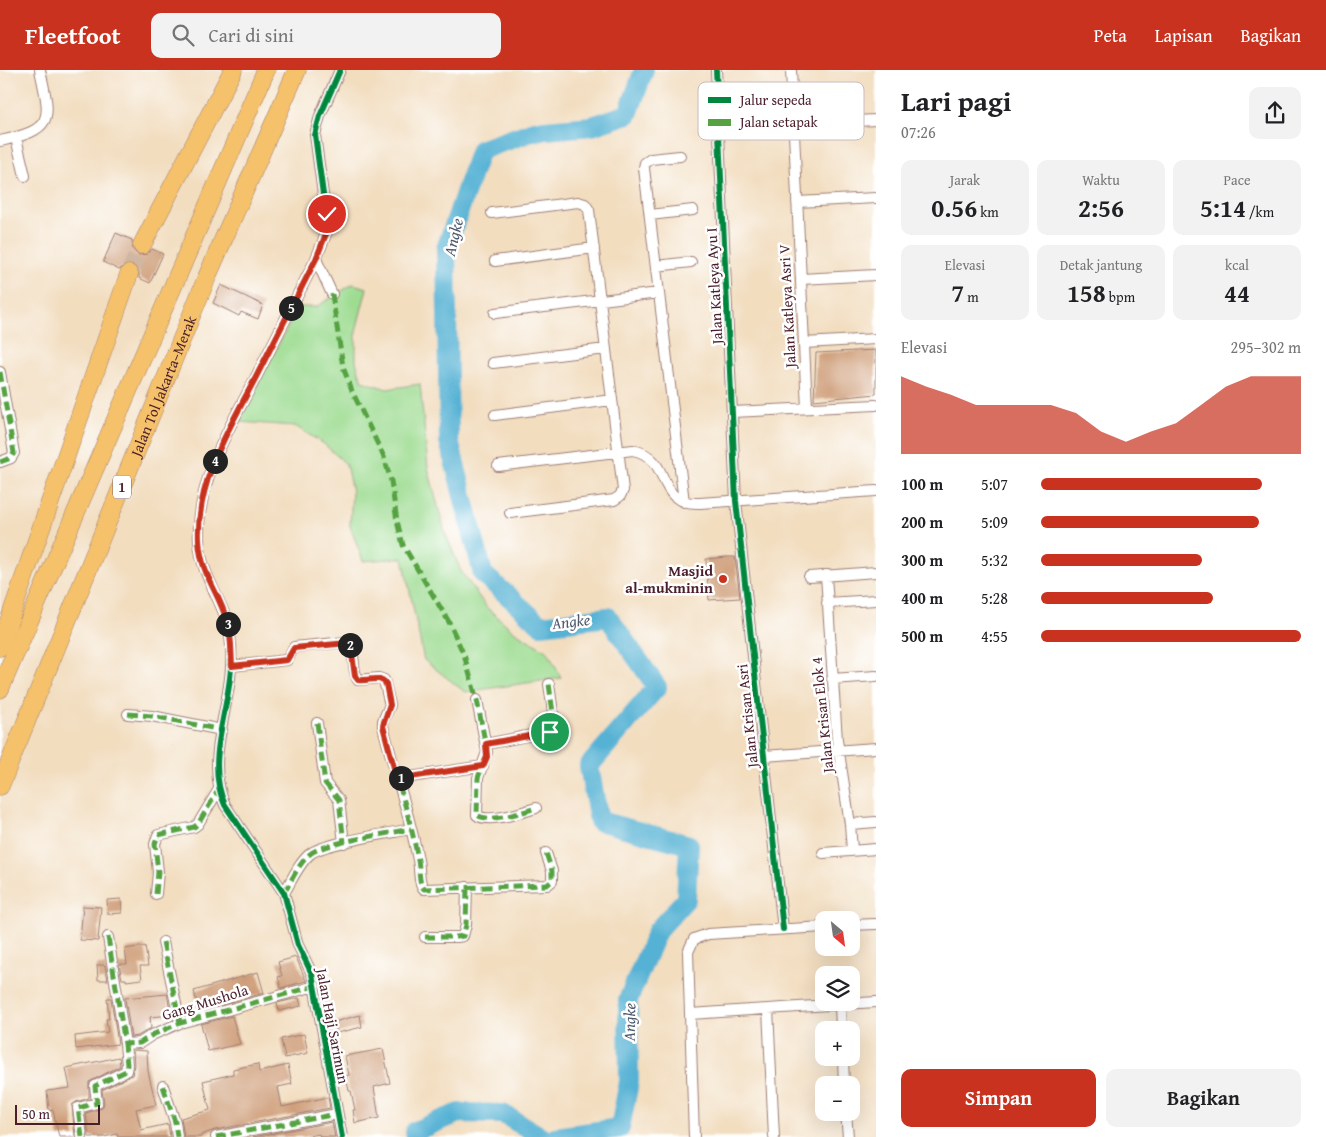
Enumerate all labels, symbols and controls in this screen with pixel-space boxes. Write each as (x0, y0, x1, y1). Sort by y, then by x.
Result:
search box (151, 13, 501, 58)
text: Fleetfoot (25, 18, 121, 53)
icon: search (169, 21, 197, 49)
text: Cari di sini (209, 21, 294, 49)
text: Peta (1094, 22, 1127, 49)
text: Lapisan (1155, 22, 1213, 49)
text: Bagikan (1241, 22, 1301, 49)
text: Lari pagi (901, 80, 1011, 121)
legend (698, 82, 864, 140)
button: share (1249, 87, 1301, 139)
text: Jalur sepeda (738, 90, 812, 110)
text: Jalan setapak (738, 112, 818, 132)
text: 07:26 (901, 120, 936, 144)
text: Jarak (950, 170, 980, 190)
text: Waktu (1082, 170, 1120, 190)
text: Pace (1224, 170, 1250, 190)
text: 0.56 (931, 190, 977, 226)
text: 2:56 (1078, 190, 1124, 226)
text: 5:14 (1200, 190, 1246, 226)
pin (306, 193, 348, 235)
icon: check (313, 200, 341, 228)
text: km (977, 202, 999, 222)
text: /km (1246, 202, 1274, 222)
water label: Angke (437, 215, 469, 259)
street label: Jalan Katleya Ayu I (700, 227, 728, 347)
street label: Jalan Katleya Asri V (773, 244, 801, 370)
text: Elevasi (945, 255, 985, 275)
text: Detak jantung (1060, 255, 1142, 275)
text: kcal (1225, 255, 1249, 275)
text: 7 (951, 275, 964, 311)
text: 158 (1067, 275, 1106, 311)
text: 44 (1224, 275, 1250, 311)
text: m (964, 287, 979, 307)
text: bpm (1106, 287, 1135, 307)
pin: 5 (278, 296, 304, 320)
text: 5 (288, 298, 295, 318)
street label: Jalan Tol Jakarta–Merak (124, 312, 201, 461)
text: Elevasi (901, 335, 947, 359)
text: 295–302 m (1231, 335, 1301, 359)
pin: 4 (202, 448, 228, 474)
text: 4 (212, 451, 219, 471)
text: 100 m (901, 472, 943, 496)
text: 5:07 (981, 472, 1008, 496)
road number: 1 (113, 476, 131, 498)
text: 200 m (901, 510, 943, 534)
text: 5:09 (981, 510, 1008, 534)
text: 300 m (901, 548, 943, 572)
text: 5:32 (981, 548, 1008, 572)
place label: Masjid al-mukminin (625, 560, 713, 598)
marker: Masjid al-mukminin (717, 573, 729, 585)
text: 400 m (901, 586, 943, 610)
text: 5:28 (981, 586, 1008, 610)
water label: Angke (550, 607, 592, 635)
pin: 3 (216, 612, 240, 636)
text: 3 (225, 614, 232, 634)
text: 500 m (901, 624, 943, 648)
text: 4:55 (981, 624, 1008, 648)
pin: 2 (338, 632, 362, 658)
text: 2 (347, 635, 354, 655)
street label: Jalan Krisan Elok 4 (805, 656, 839, 776)
street label: Jalan Krisan Asri (731, 663, 763, 771)
pin (529, 711, 571, 753)
icon: arrive (536, 718, 564, 746)
pin: 1 (388, 766, 414, 790)
text: 1 (398, 768, 405, 788)
north arrow (815, 911, 860, 956)
map controls (815, 911, 860, 1121)
street label: Jalan Haji Sarimun (311, 965, 355, 1086)
button: layers (815, 966, 860, 1011)
street label: Gang Mushola (159, 979, 251, 1025)
water label: Angke (617, 1002, 641, 1042)
button: + (815, 1021, 860, 1066)
button: Simpan (901, 1069, 1096, 1127)
button: Bagikan (1106, 1069, 1301, 1127)
button: − (815, 1076, 860, 1121)
scale bar (15, 1102, 100, 1125)
text: 50 m (22, 1104, 50, 1124)

